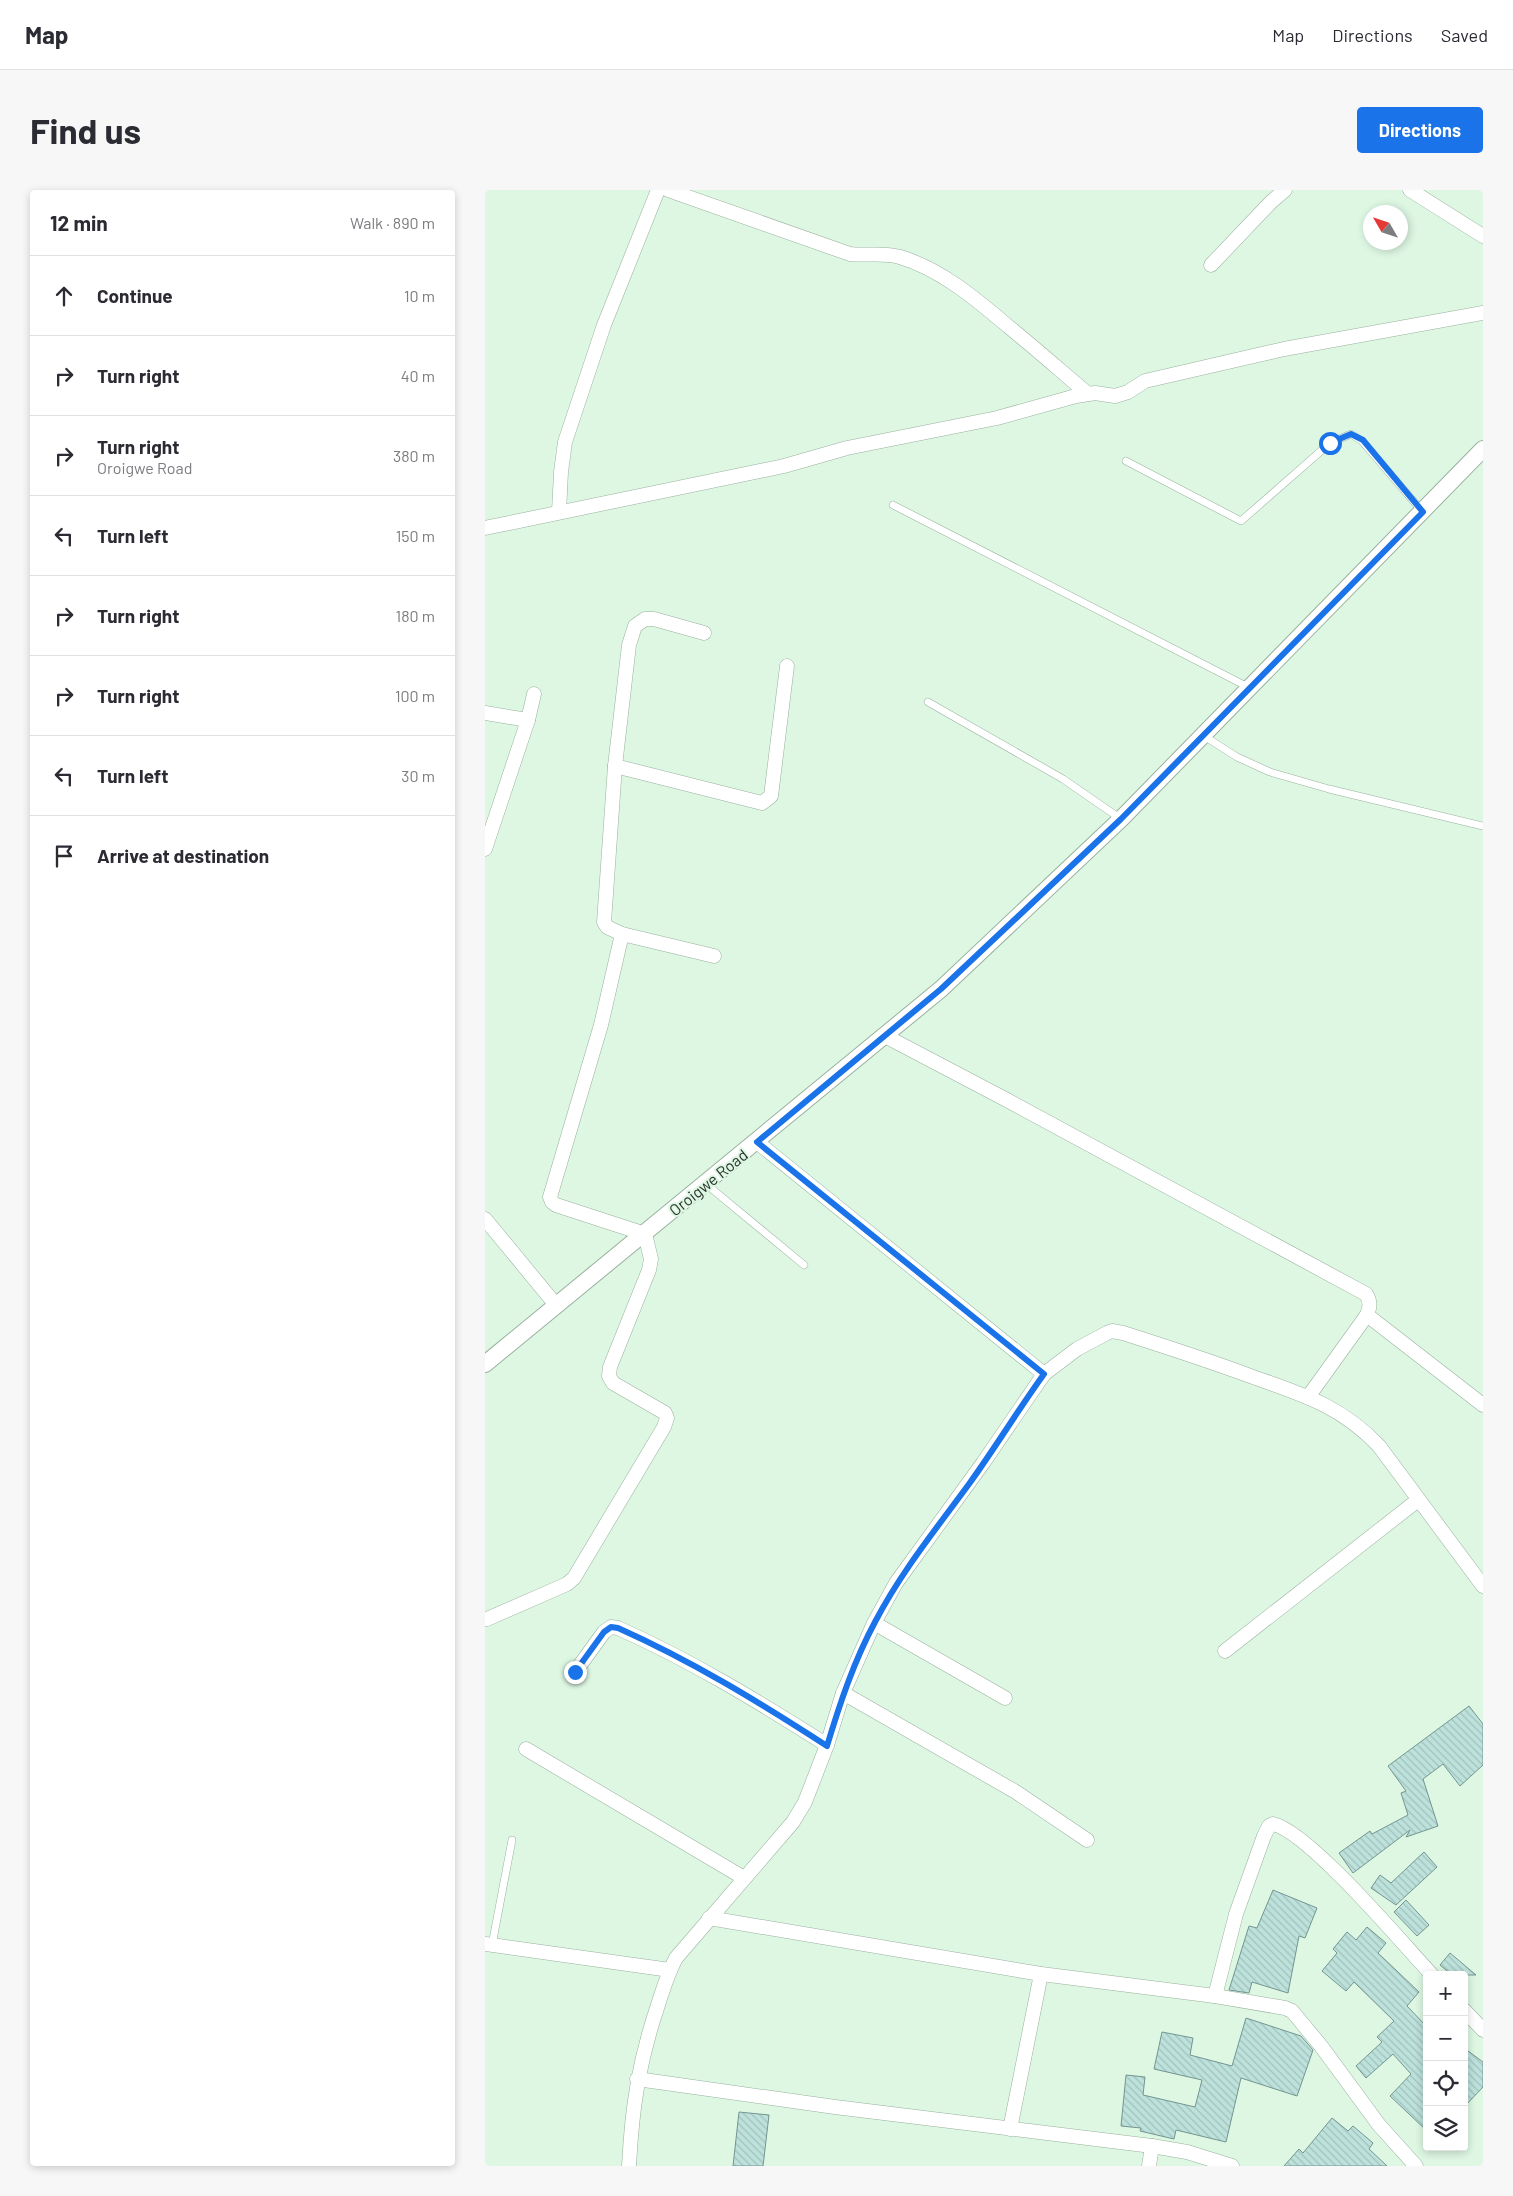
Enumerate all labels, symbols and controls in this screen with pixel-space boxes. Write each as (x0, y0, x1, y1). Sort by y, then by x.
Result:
text: Map (25, 20, 68, 49)
text: Map (1272, 24, 1304, 46)
text: Directions (1332, 24, 1413, 46)
text: Saved (1441, 24, 1488, 46)
button: Directions (1357, 107, 1483, 153)
text: Find us (30, 109, 141, 151)
north arrow (1363, 205, 1408, 250)
text: 12 min (50, 210, 108, 235)
text: Walk · 890 m (350, 213, 435, 232)
icon: ahead (50, 282, 78, 310)
text: Continue (97, 284, 173, 307)
text: 10 m (404, 286, 435, 305)
icon: right (50, 362, 78, 390)
text: Turn right (97, 364, 179, 387)
text: 40 m (401, 366, 435, 385)
route start (1319, 432, 1342, 455)
text: Turn right (97, 435, 179, 458)
icon: right (50, 442, 78, 470)
text: 380 m (393, 446, 435, 465)
text: Oroigwe Road (97, 458, 192, 477)
icon: left (50, 522, 78, 550)
text: Turn left (97, 524, 168, 547)
text: 150 m (396, 526, 435, 545)
icon: right (50, 602, 78, 630)
text: Turn right (97, 604, 179, 627)
text: 180 m (396, 606, 435, 625)
icon: right (50, 682, 78, 710)
text: Turn right (97, 684, 179, 707)
text: 100 m (395, 686, 435, 705)
icon: left (50, 762, 78, 790)
text: Turn left (97, 764, 168, 787)
text: 30 m (401, 766, 435, 785)
icon: arrive (50, 842, 78, 870)
text: Arrive at destination (97, 844, 269, 867)
street label: Oroigwe Road (665, 1145, 751, 1219)
route end (564, 1661, 587, 1684)
map controls (1423, 1971, 1468, 2151)
button: + (1423, 1971, 1468, 2016)
button: − (1423, 2016, 1468, 2061)
button: locate (1423, 2061, 1468, 2106)
button: layers (1423, 2106, 1468, 2151)

